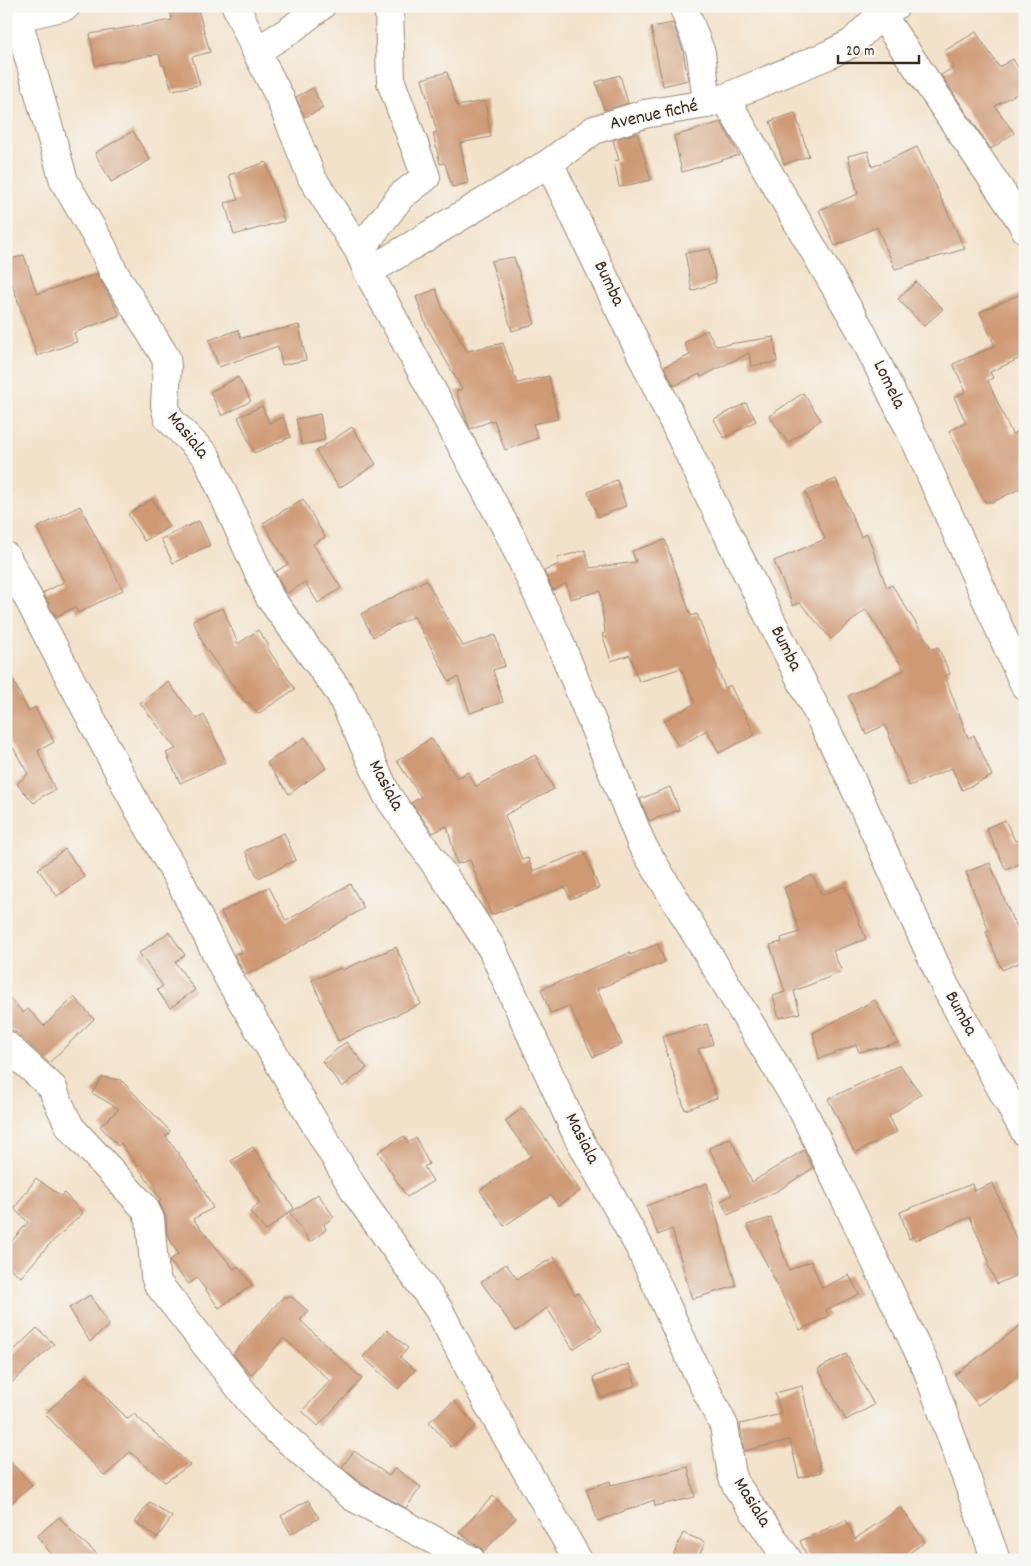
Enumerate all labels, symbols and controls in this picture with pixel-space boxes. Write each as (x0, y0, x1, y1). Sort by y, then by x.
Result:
scale bar (838, 32, 920, 64)
text: 20 m (846, 41, 874, 63)
street label: Avenue fiché (607, 93, 701, 139)
street label: Bumba (585, 257, 631, 312)
street label: Lomela (865, 356, 912, 415)
street label: Masiala (160, 407, 215, 466)
street label: Bumba (762, 622, 808, 677)
street label: Masiala (360, 756, 410, 817)
street label: Bumba (937, 987, 984, 1042)
street label: Masiala (557, 1109, 606, 1170)
street label: Masiala (725, 1473, 777, 1534)

